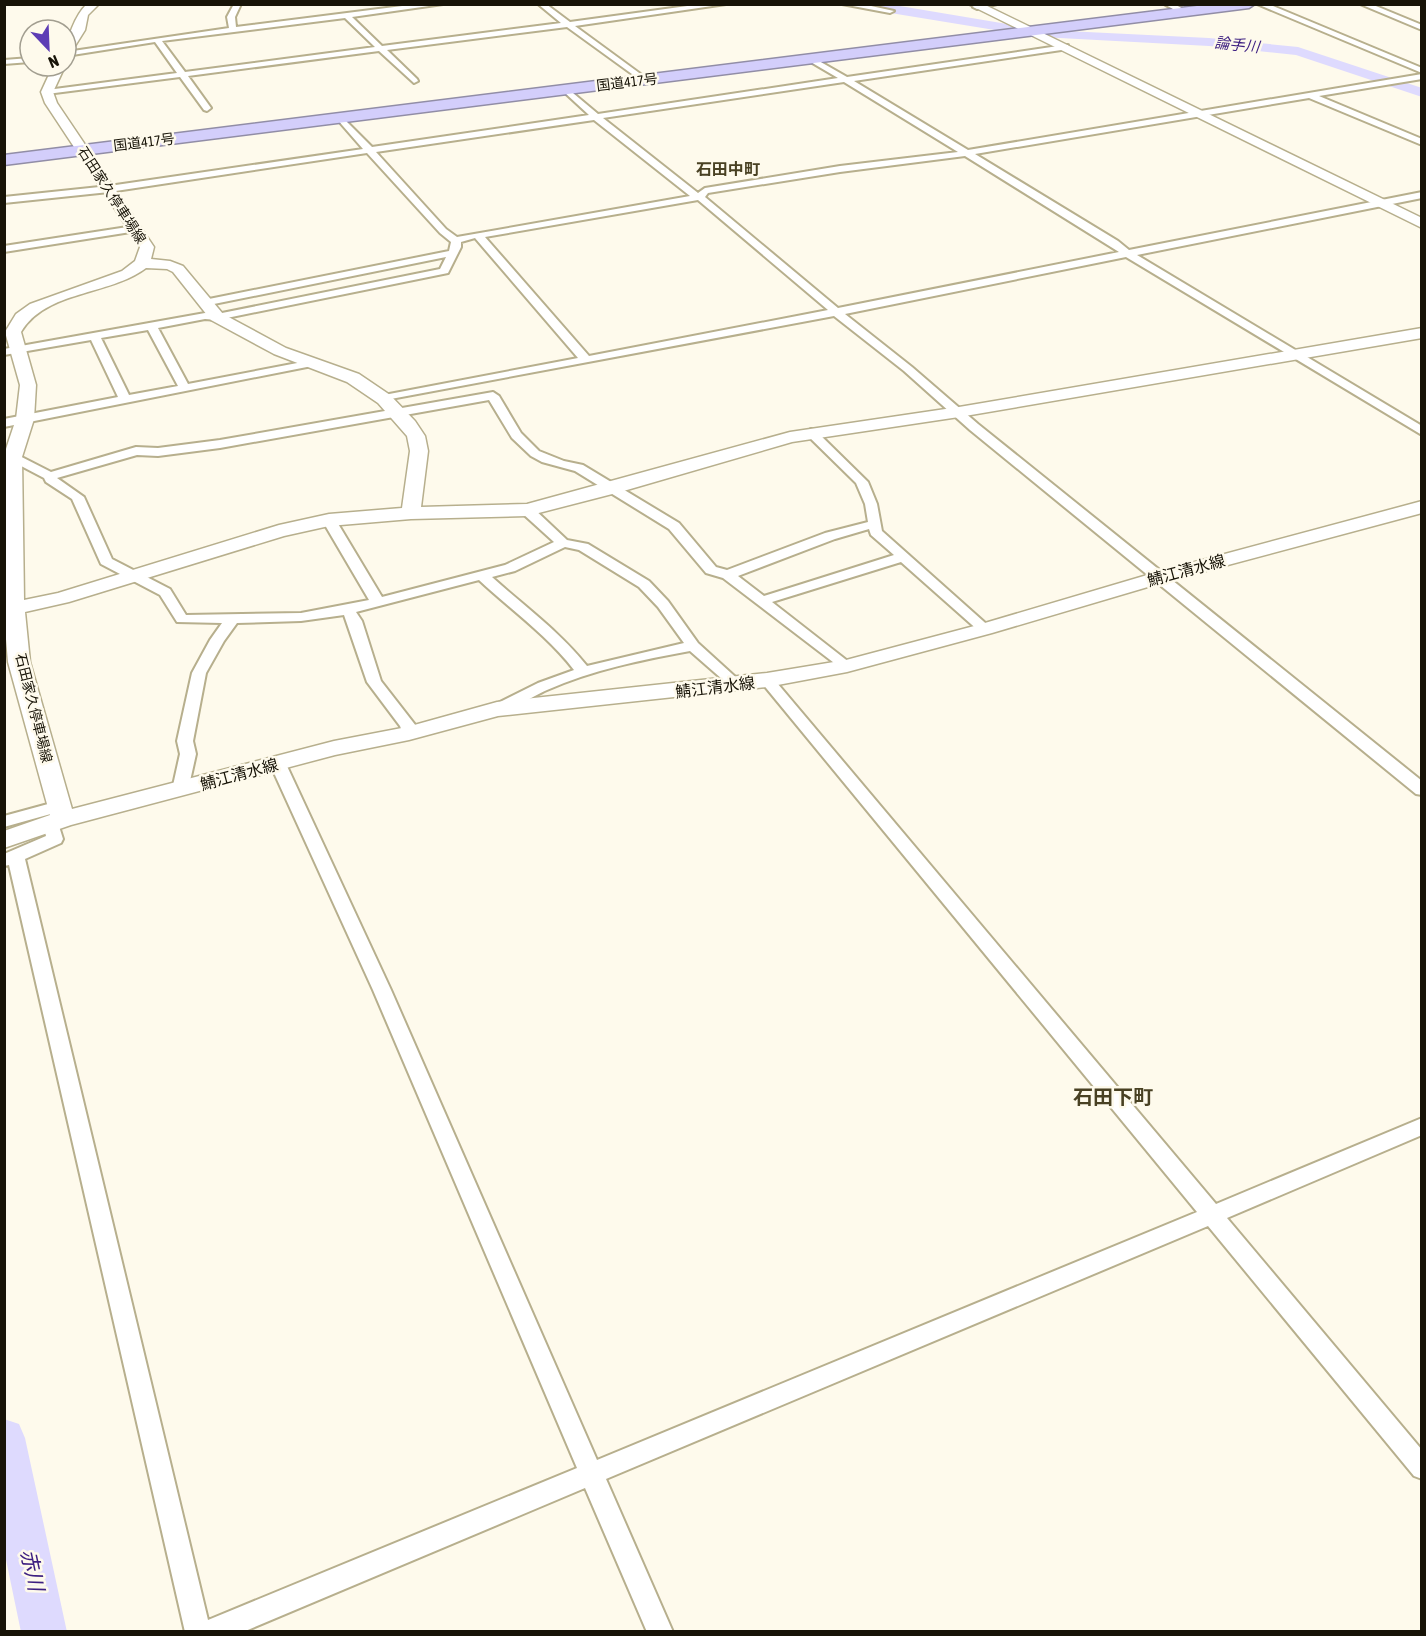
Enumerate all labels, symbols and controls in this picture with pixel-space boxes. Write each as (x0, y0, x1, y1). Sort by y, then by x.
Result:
north arrow (18, 18, 78, 78)
water label: 論手川 (1214, 34, 1262, 56)
text: N (46, 52, 62, 72)
street label: 国道417号 (595, 70, 659, 94)
street label: 国道417号 (112, 130, 176, 154)
street label: 石田家久停車場線 (75, 144, 149, 246)
district label: 石田中町 (696, 160, 760, 178)
street label: 鯖江清水線 (1145, 551, 1227, 589)
street label: 石田家久停車場線 (13, 652, 55, 764)
street label: 鯖江清水線 (674, 673, 756, 701)
street label: 鯖江清水線 (198, 755, 280, 793)
district label: 石田下町 (1073, 1085, 1153, 1108)
water label: 赤川 (17, 1547, 49, 1595)

